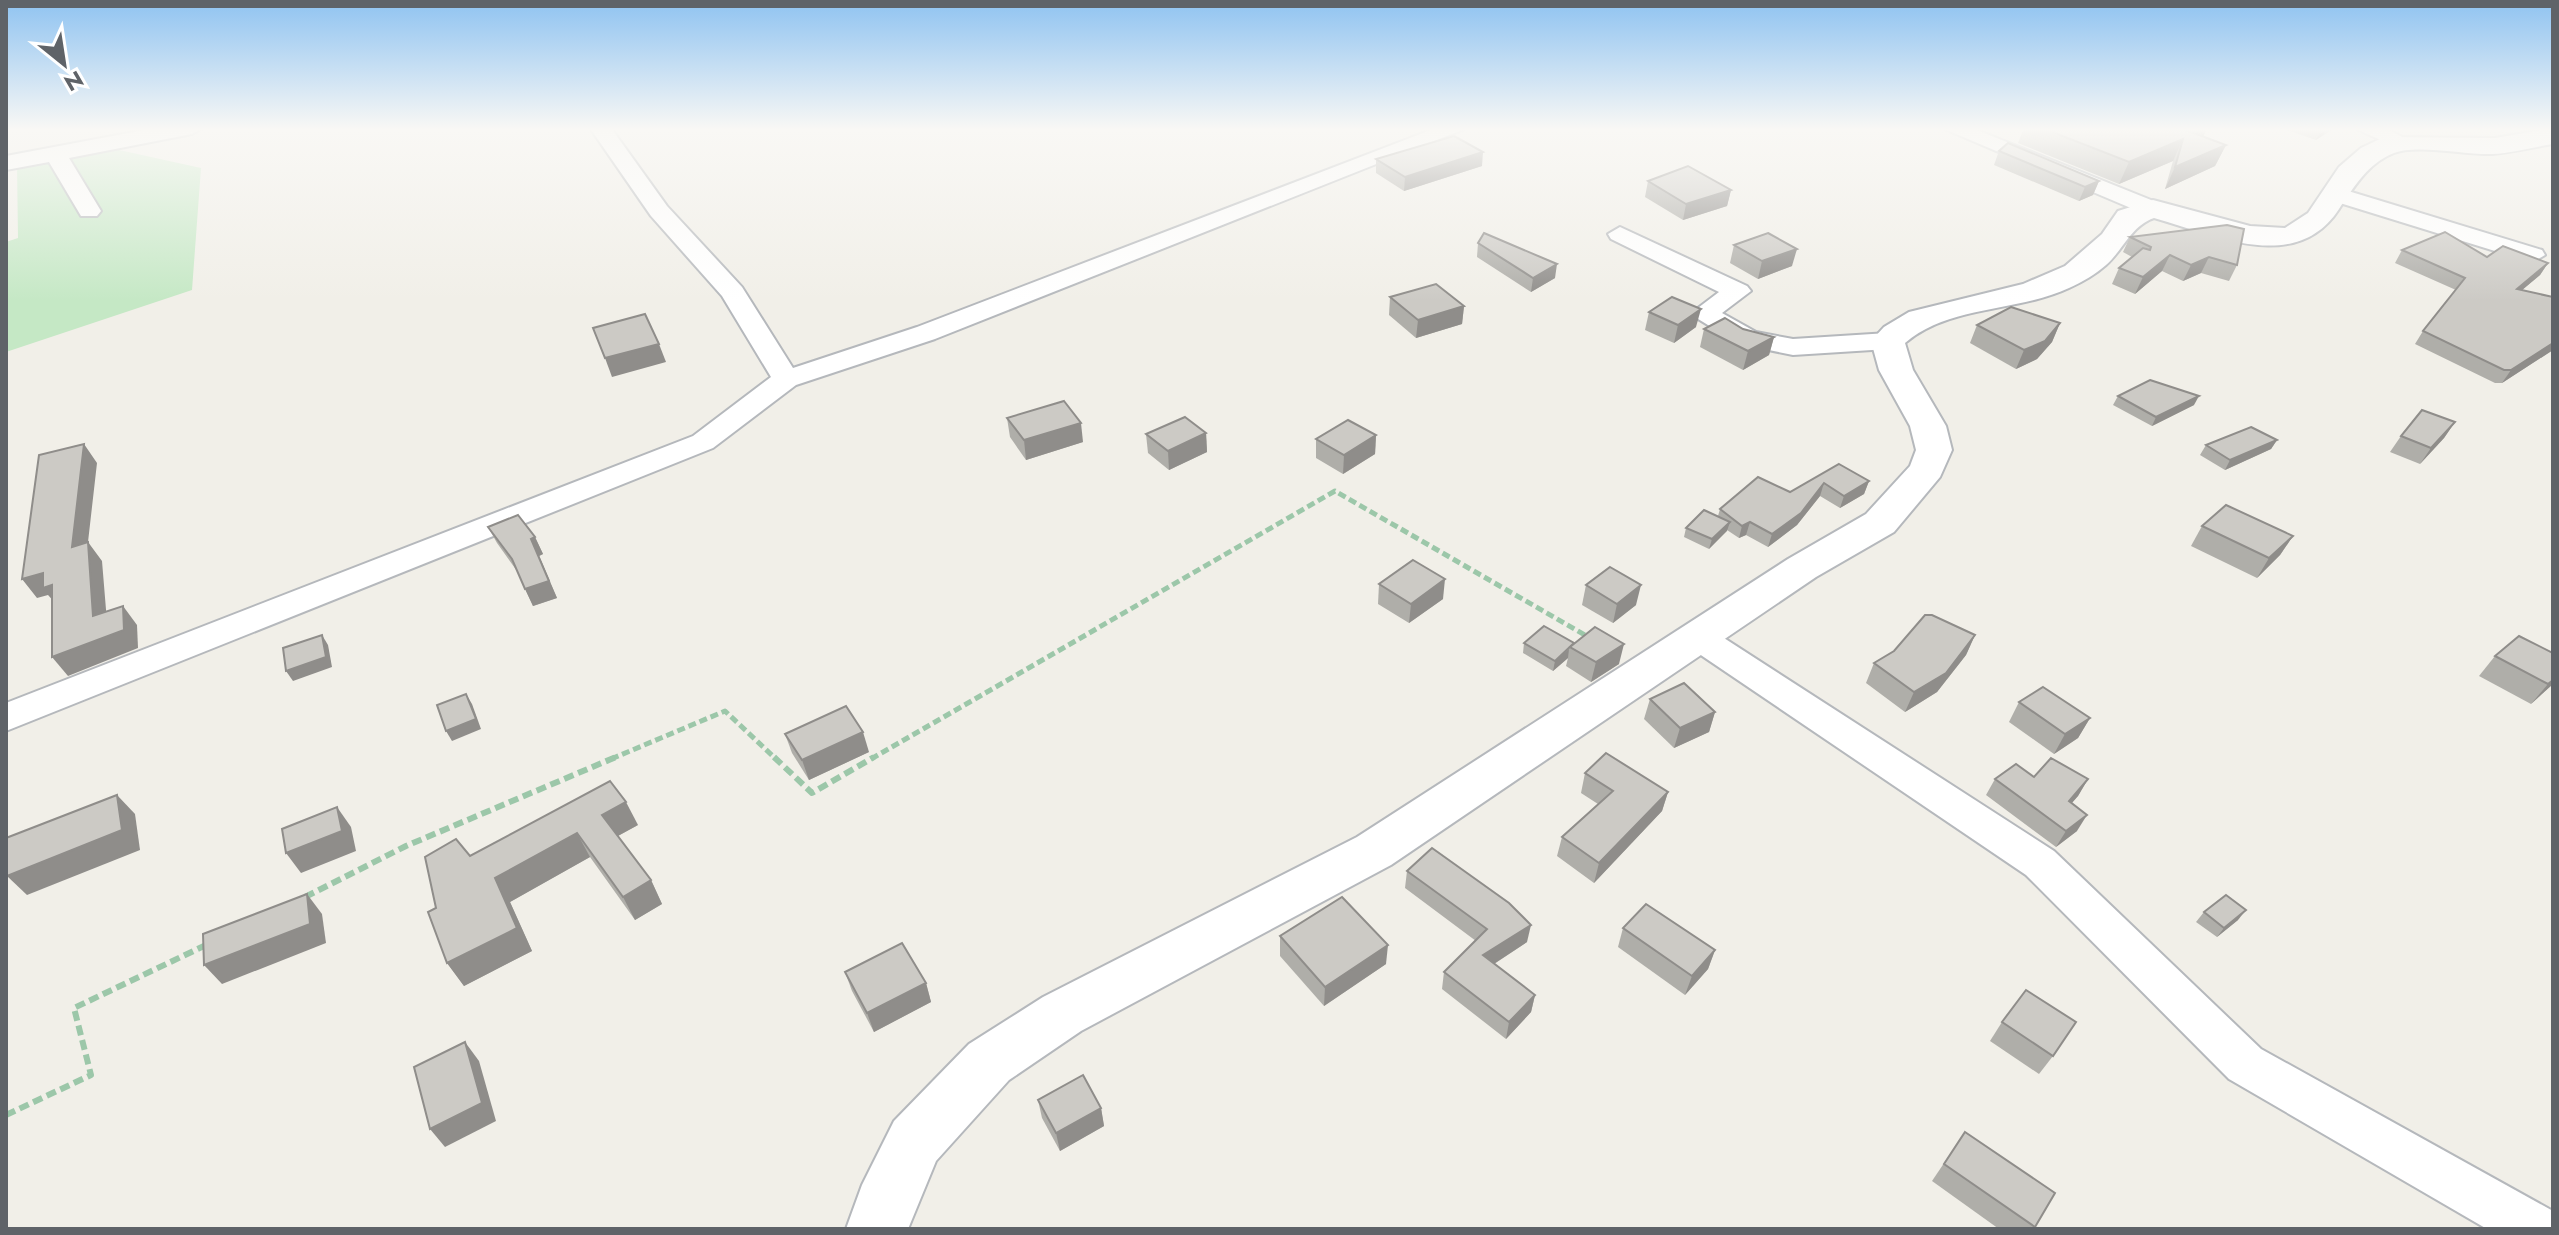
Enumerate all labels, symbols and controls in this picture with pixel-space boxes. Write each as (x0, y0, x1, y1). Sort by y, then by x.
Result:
north arrow (24, 24, 104, 104)
text: N (58, 63, 90, 100)

